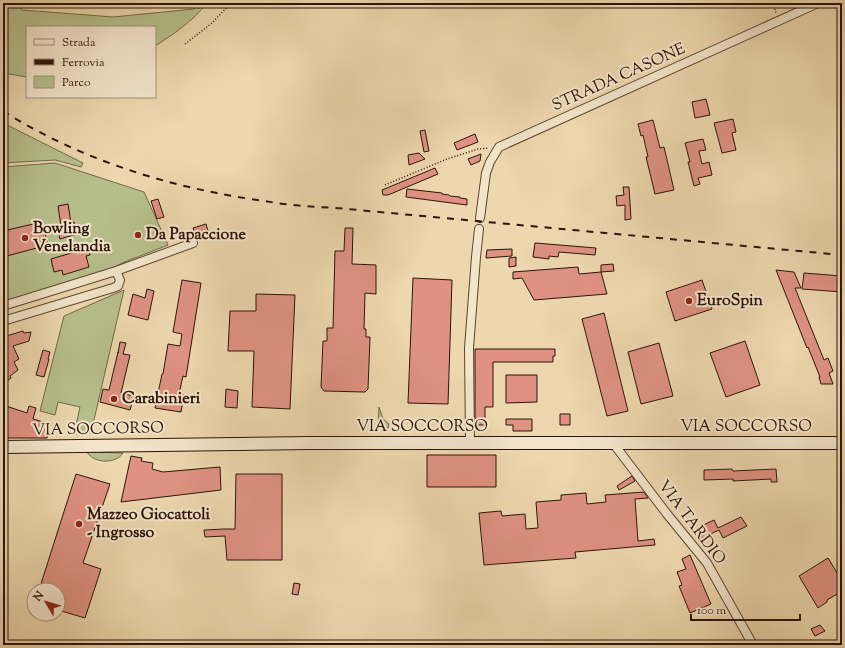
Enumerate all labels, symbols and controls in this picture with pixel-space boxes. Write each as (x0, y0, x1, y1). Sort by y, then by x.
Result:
legend (26, 26, 156, 98)
text: Strada (62, 34, 96, 52)
street label: STRADA CASONE (549, 38, 690, 118)
text: Ferrovia (62, 54, 105, 72)
text: Parco (62, 74, 91, 92)
place label: Bowling Venelandia (33, 218, 111, 259)
place label: Da Papaccione (146, 224, 246, 247)
marker: Da Papaccione (133, 230, 143, 240)
marker: Bowling Venelandia (20, 233, 30, 243)
place label: EuroSpin (697, 290, 764, 313)
marker: EuroSpin (684, 296, 694, 306)
place label: Carabinieri (122, 388, 201, 411)
marker: Carabinieri (109, 394, 119, 404)
street label: VIA SOCCORSO (356, 416, 488, 439)
street label: VIA SOCCORSO (680, 416, 812, 439)
street label: VIA SOCCORSO (32, 417, 164, 443)
street label: VIA TARDIO (652, 476, 730, 570)
place label: Mazzeo Giocattoli - Ingrosso (87, 504, 211, 545)
marker: Mazzeo Giocattoli - Ingrosso (74, 519, 84, 529)
north arrow (26, 582, 66, 622)
text: N (29, 588, 48, 606)
scale bar (691, 596, 800, 622)
text: 100 m (697, 602, 726, 620)

